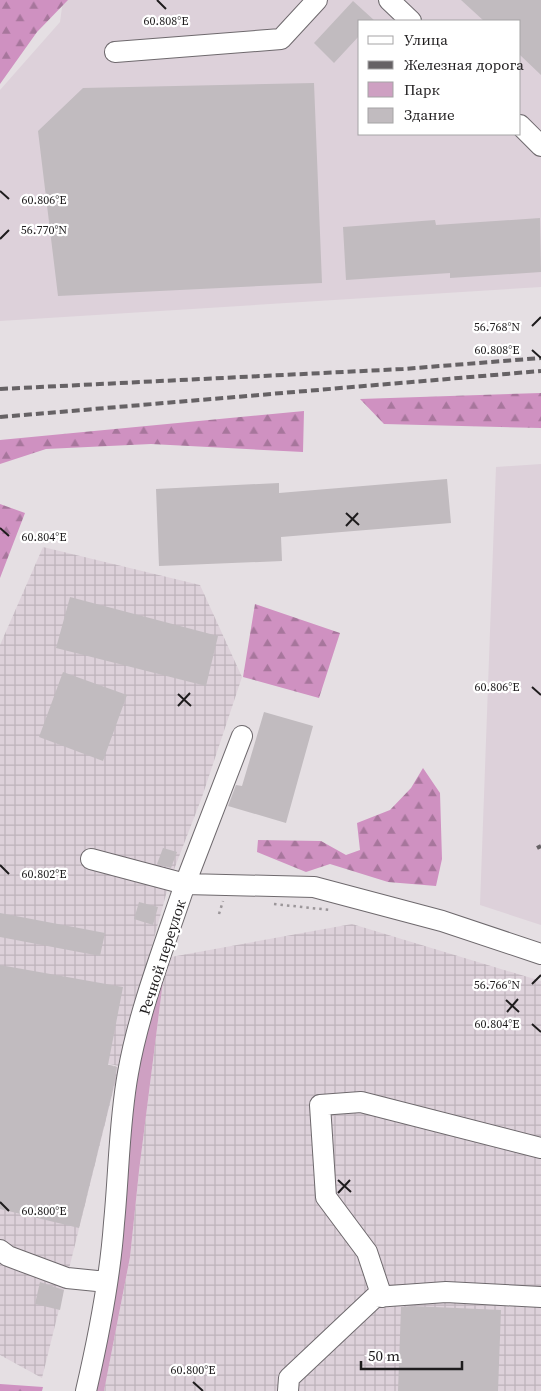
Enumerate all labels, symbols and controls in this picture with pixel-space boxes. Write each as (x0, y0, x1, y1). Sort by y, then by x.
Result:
text: 60.808°E (144, 13, 188, 29)
legend (358, 20, 521, 135)
text: Улица (404, 29, 448, 50)
text: Железная дорога (404, 54, 524, 75)
text: Парк (404, 79, 440, 100)
text: Здание (404, 104, 455, 125)
text: 60.806°E (22, 192, 66, 208)
text: 56.770°N (21, 222, 67, 238)
text: 56.768°N (474, 319, 520, 335)
text: 60.808°E (475, 342, 519, 358)
text: 60.804°E (22, 529, 66, 545)
text: 60.806°E (475, 679, 519, 695)
text: 60.802°E (22, 866, 66, 882)
street label: Речной переулок (133, 896, 191, 1017)
text: 56.766°N (474, 977, 520, 993)
text: 60.804°E (475, 1016, 519, 1032)
text: 60.800°E (22, 1203, 66, 1219)
scale bar (361, 1338, 462, 1370)
text: 50 m (368, 1345, 400, 1366)
text: 60.800°E (171, 1362, 215, 1378)

